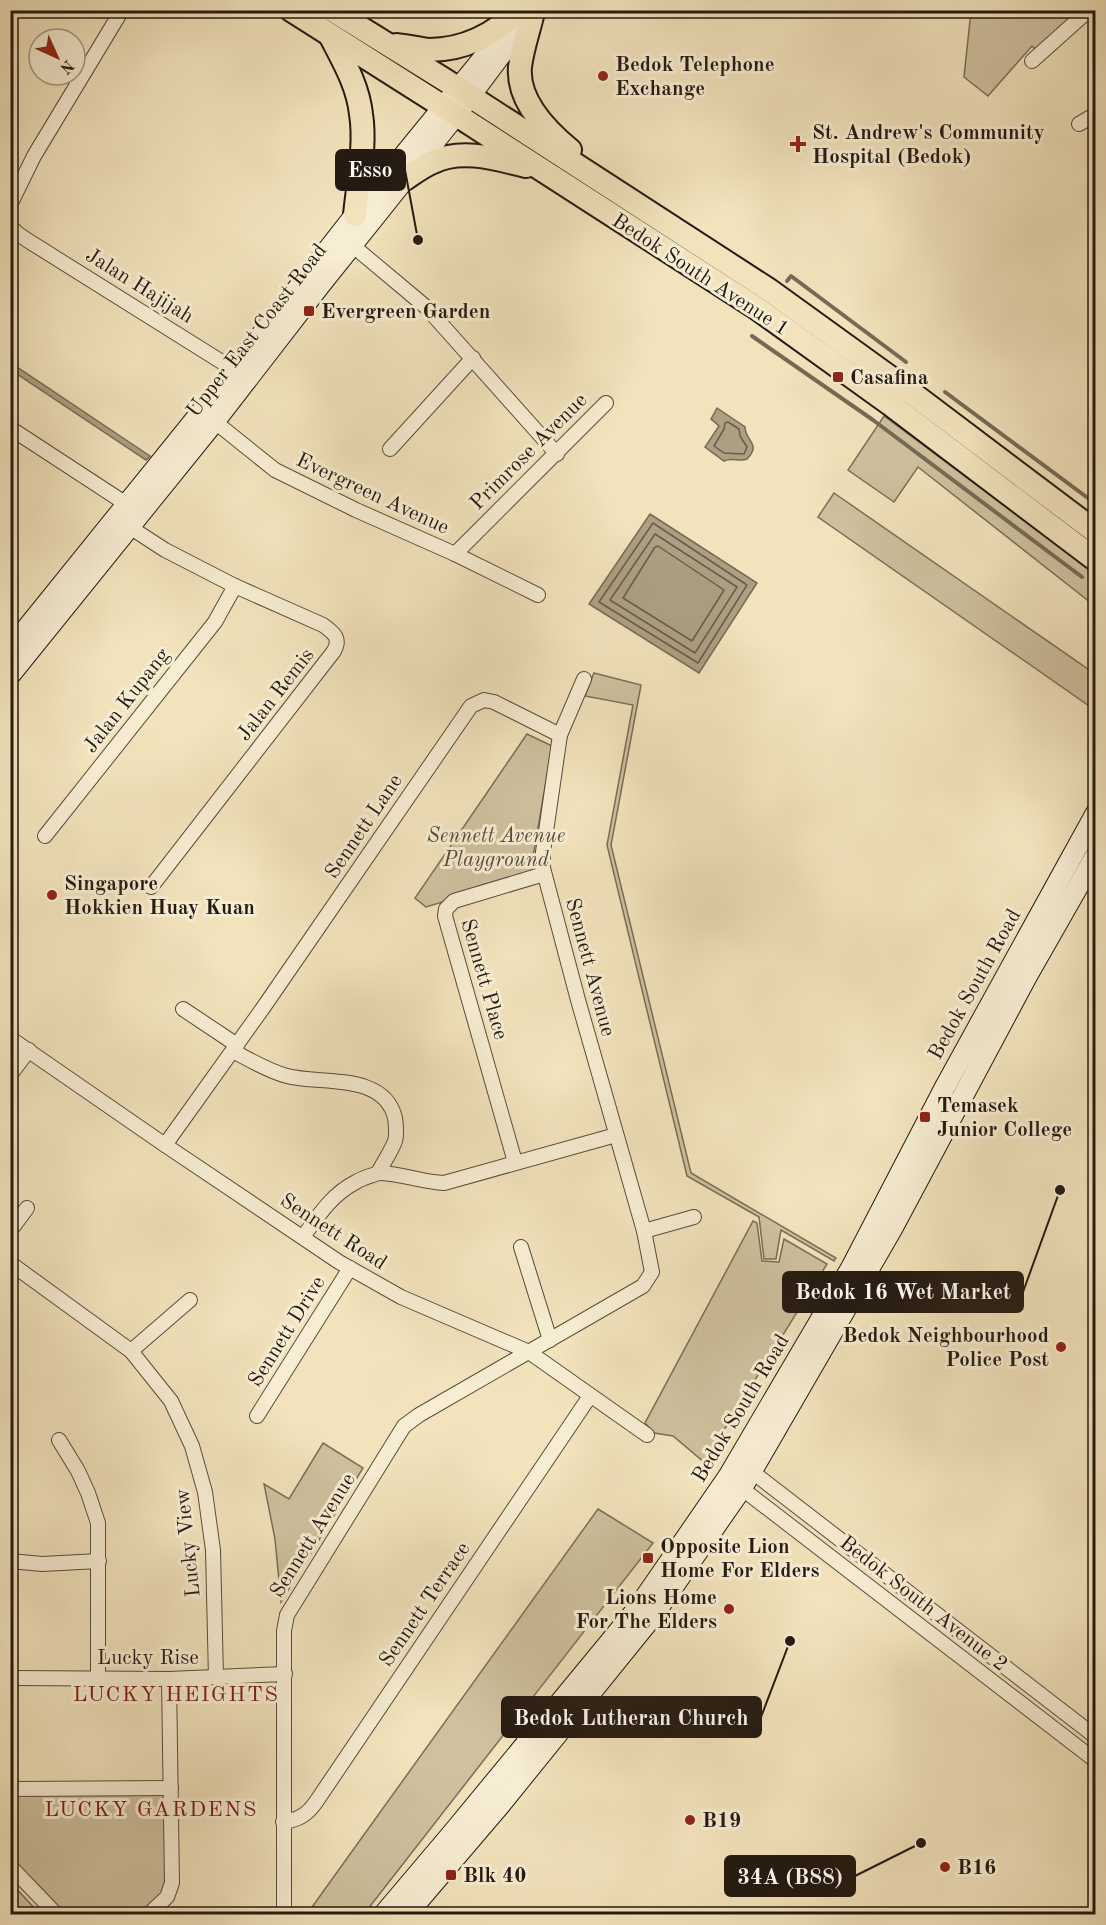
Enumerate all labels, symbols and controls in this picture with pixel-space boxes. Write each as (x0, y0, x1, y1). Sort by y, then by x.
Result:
north arrow (27, 27, 87, 87)
place label: Bedok Telephone Exchange (615, 55, 775, 100)
text: N (56, 56, 76, 77)
marker: Bedok Telephone Exchange (596, 69, 610, 83)
place label: St. Andrew's Community Hospital (Bedok) (812, 123, 1045, 168)
marker: St. Andrew's Community Hospital (Bedok) (789, 135, 807, 153)
callout: Esso (336, 150, 405, 190)
text: Esso (347, 160, 393, 182)
street label: Bedok South Avenue 1 (608, 210, 792, 340)
street label: Upper East Coast Road (183, 240, 331, 422)
street label: Jalan Hajijah (82, 245, 197, 328)
place label: Evergreen Garden (321, 302, 490, 323)
marker: Evergreen Garden (302, 304, 316, 318)
place label: Casafina (850, 368, 929, 389)
marker: Casafina (831, 370, 845, 384)
street label: Primrose Avenue (467, 390, 592, 515)
street label: Evergreen Avenue (293, 450, 452, 539)
street label: Jalan Kupang (80, 644, 175, 757)
street label: Jalan Remis (234, 645, 319, 745)
street label: Sennett Lane (322, 771, 407, 883)
park label: Sennett Avenue Playground (427, 826, 565, 871)
place label: Singapore Hokkien Huay Kuan (64, 874, 255, 919)
marker: Singapore Hokkien Huay Kuan (45, 888, 59, 902)
street label: Sennett Avenue (561, 896, 618, 1039)
street label: Bedok South Road (925, 906, 1025, 1063)
street label: Sennett Place (456, 917, 511, 1042)
place label: Temasek Junior College (937, 1096, 1072, 1141)
marker: Temasek Junior College (918, 1110, 932, 1124)
street label: Sennett Road (276, 1190, 390, 1274)
callout: Bedok 16 Wet Market (783, 1272, 1023, 1312)
street label: Sennett Drive (245, 1273, 330, 1391)
text: Bedok 16 Wet Market (795, 1282, 1011, 1304)
place label: Bedok Neighbourhood Police Post (843, 1326, 1049, 1371)
street label: Bedok South Road (689, 1331, 794, 1486)
marker: Bedok Neighbourhood Police Post (1054, 1340, 1068, 1354)
street label: Sennett Avenue (267, 1470, 360, 1602)
street label: Lucky View (172, 1487, 205, 1598)
street label: Bedok South Avenue 2 (835, 1532, 1011, 1676)
place label: Opposite Lion Home For Elders (660, 1537, 820, 1582)
street label: Sennett Terrace (376, 1539, 475, 1671)
marker: Opposite Lion Home For Elders (641, 1551, 655, 1565)
place label: Lions Home For The Elders (575, 1588, 717, 1633)
marker: Lions Home For The Elders (722, 1602, 736, 1616)
street label: Lucky Rise (97, 1648, 199, 1669)
district label: LUCKY HEIGHTS (73, 1684, 279, 1706)
callout: Bedok Lutheran Church (502, 1697, 761, 1737)
text: Bedok Lutheran Church (513, 1708, 749, 1730)
district label: LUCKY GARDENS (44, 1799, 258, 1821)
place label: B19 (702, 1811, 741, 1832)
marker: B19 (683, 1813, 697, 1827)
callout: 34A (B88) (725, 1856, 855, 1896)
place label: B16 (957, 1858, 996, 1879)
marker: B16 (938, 1860, 952, 1874)
place label: Blk 40 (463, 1866, 526, 1887)
text: 34A (B88) (737, 1867, 843, 1889)
marker: Blk 40 (444, 1868, 458, 1882)

